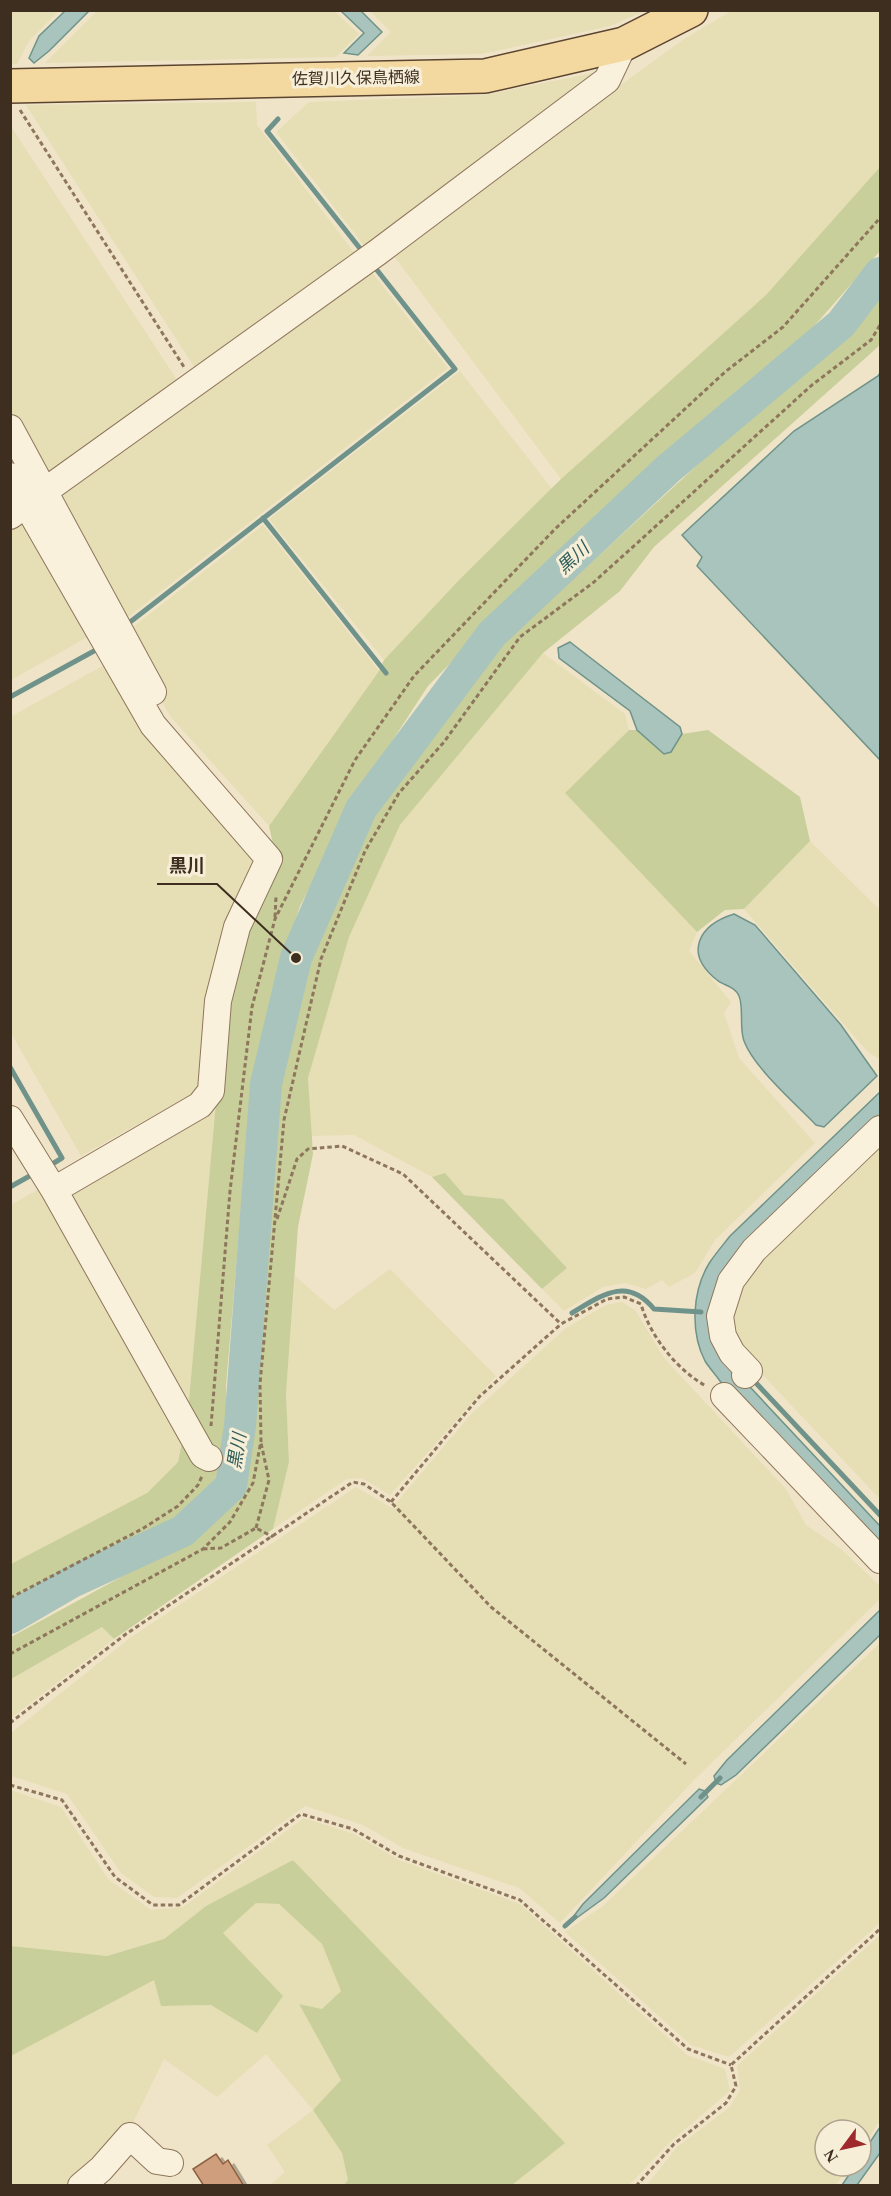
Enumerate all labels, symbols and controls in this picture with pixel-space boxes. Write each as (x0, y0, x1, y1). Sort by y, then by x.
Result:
street label: 佐賀川久保鳥栖線 (292, 68, 420, 88)
water label: 黒川 (553, 537, 594, 578)
callout: 黒川 (157, 848, 217, 884)
text: 黒川 (169, 856, 205, 876)
water label: 黒川 (224, 1430, 250, 1470)
north arrow (813, 2118, 873, 2178)
text: N (820, 2146, 841, 2165)

